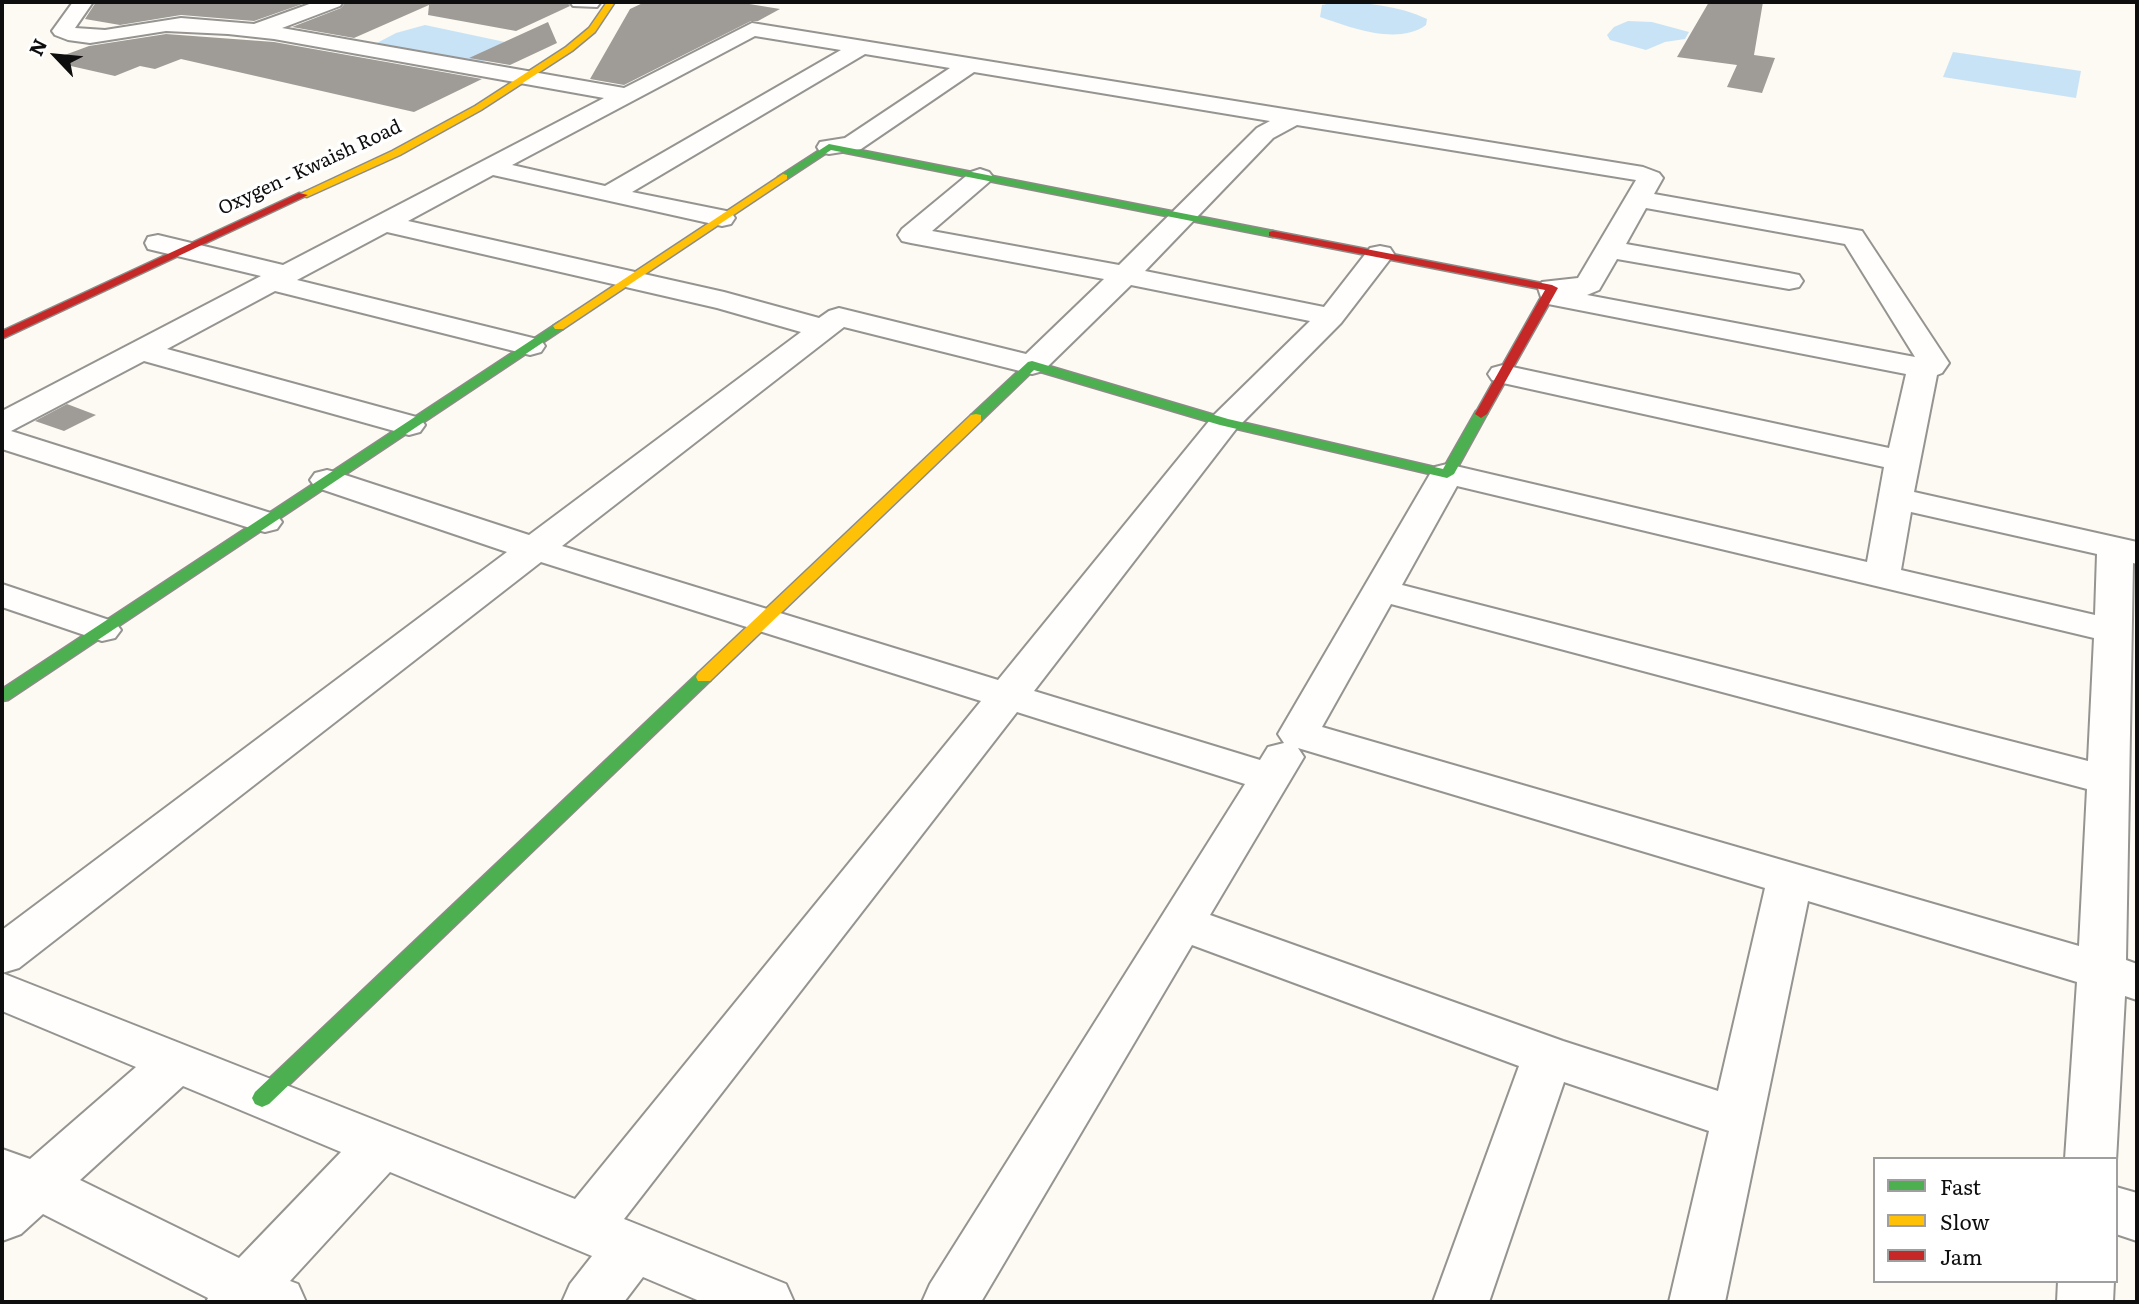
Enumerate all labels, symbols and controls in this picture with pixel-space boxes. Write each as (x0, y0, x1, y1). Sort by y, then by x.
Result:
north arrow (21, 21, 91, 91)
text: N (21, 33, 53, 60)
street label: Oxygen - Kwaish Road (215, 116, 405, 220)
legend (1873, 1157, 2118, 1283)
text: Fast (1940, 1170, 1981, 1201)
text: Slow (1940, 1205, 1990, 1236)
text: Jam (1940, 1240, 1982, 1271)

